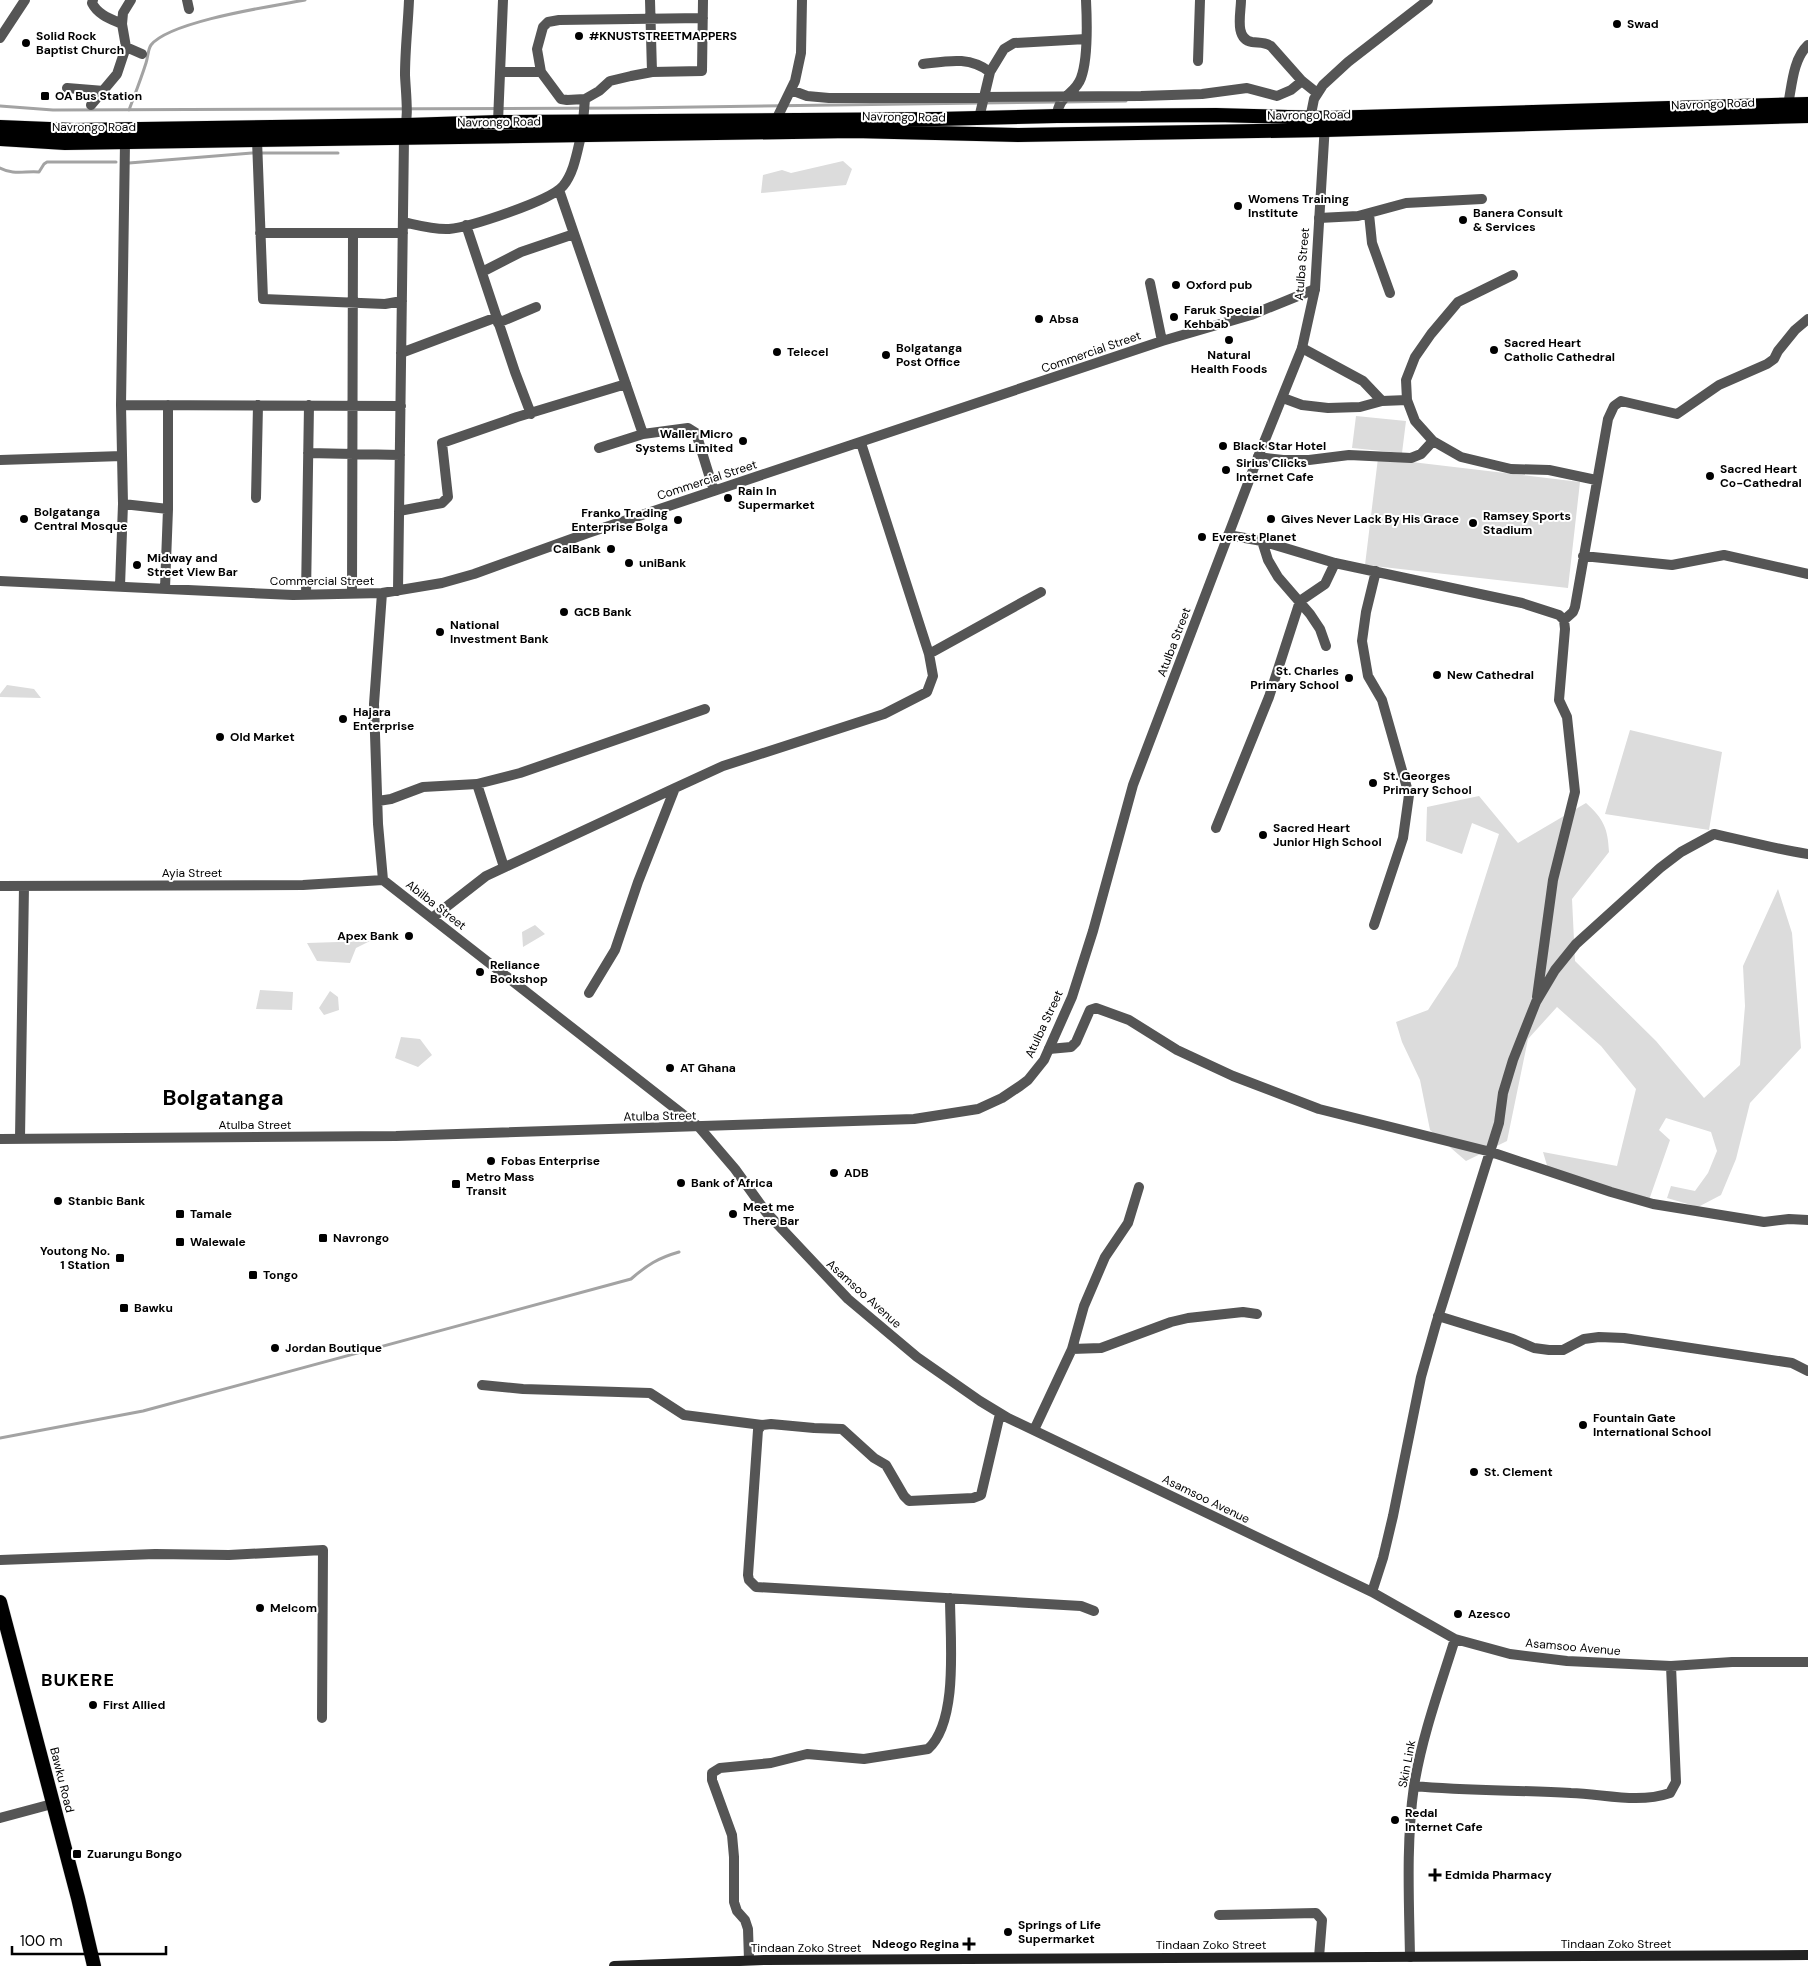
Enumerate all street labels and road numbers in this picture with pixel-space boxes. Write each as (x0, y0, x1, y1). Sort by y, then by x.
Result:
street label: Navrongo Road (1671, 95, 1755, 113)
street label: Navrongo Road (1267, 106, 1351, 124)
street label: Navrongo Road (862, 108, 946, 126)
street label: Navrongo Road (457, 113, 541, 131)
street label: Navrongo Road (52, 119, 136, 135)
street label: Atulba Street (1291, 227, 1313, 301)
street label: Commercial Street (1039, 327, 1143, 377)
street label: Commercial Street (655, 456, 759, 504)
street label: Commercial Street (270, 573, 374, 589)
street label: Atulba Street (1153, 605, 1195, 679)
street label: Ayia Street (162, 865, 223, 881)
street label: Abilba Street (403, 876, 470, 934)
street label: Atulba Street (1021, 987, 1067, 1060)
street label: Atulba Street (623, 1107, 697, 1125)
street label: Atulba Street (219, 1117, 292, 1133)
street label: Asamsoo Avenue (823, 1256, 905, 1332)
street label: Asamsoo Avenue (1160, 1471, 1253, 1527)
street label: Asamsoo Avenue (1525, 1635, 1621, 1659)
street label: Skin Link (1395, 1739, 1419, 1789)
street label: Bawku Road (46, 1746, 78, 1814)
street label: Tindaan Zoko Street (1561, 1936, 1672, 1952)
street label: Tindaan Zoko Street (1156, 1937, 1267, 1953)
street label: Tindaan Zoko Street (751, 1940, 862, 1956)

